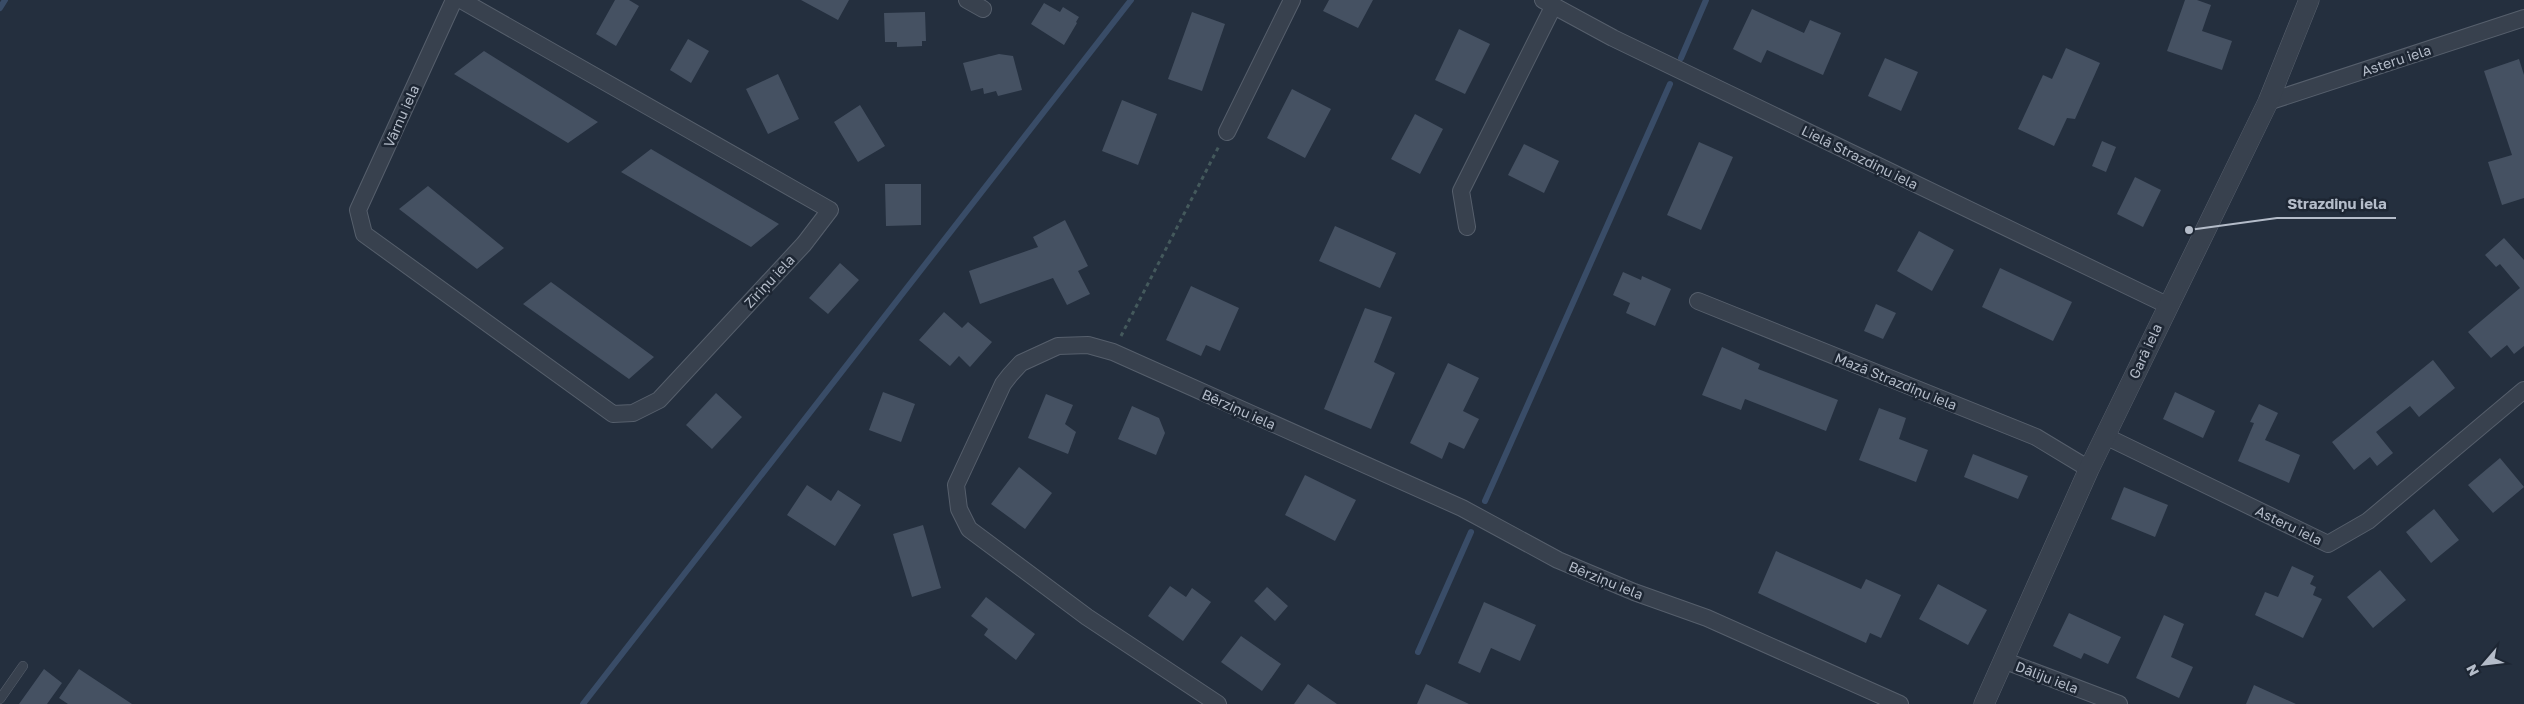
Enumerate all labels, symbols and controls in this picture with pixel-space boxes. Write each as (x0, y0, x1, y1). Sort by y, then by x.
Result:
street label: Asteru iela (2359, 41, 2433, 79)
street label: Vārnu iela (380, 82, 422, 150)
street label: Lielā Strazdiņu iela (1798, 121, 1921, 194)
callout: Strazdiņu iela (2277, 188, 2396, 218)
text: Strazdiņu iela (2287, 194, 2387, 212)
street label: Zīriņu iela (740, 251, 799, 312)
street label: Garā iela (2125, 321, 2165, 381)
street label: Mazā Strazdiņu iela (1832, 349, 1960, 414)
street label: Bērziņu iela (1199, 385, 1278, 434)
street label: Asteru iela (2253, 502, 2325, 548)
street label: Bērziņu iela (1566, 557, 1646, 604)
north arrow (2459, 639, 2509, 689)
street label: Dāliju iela (2013, 657, 2081, 697)
text: N (2462, 662, 2482, 679)

